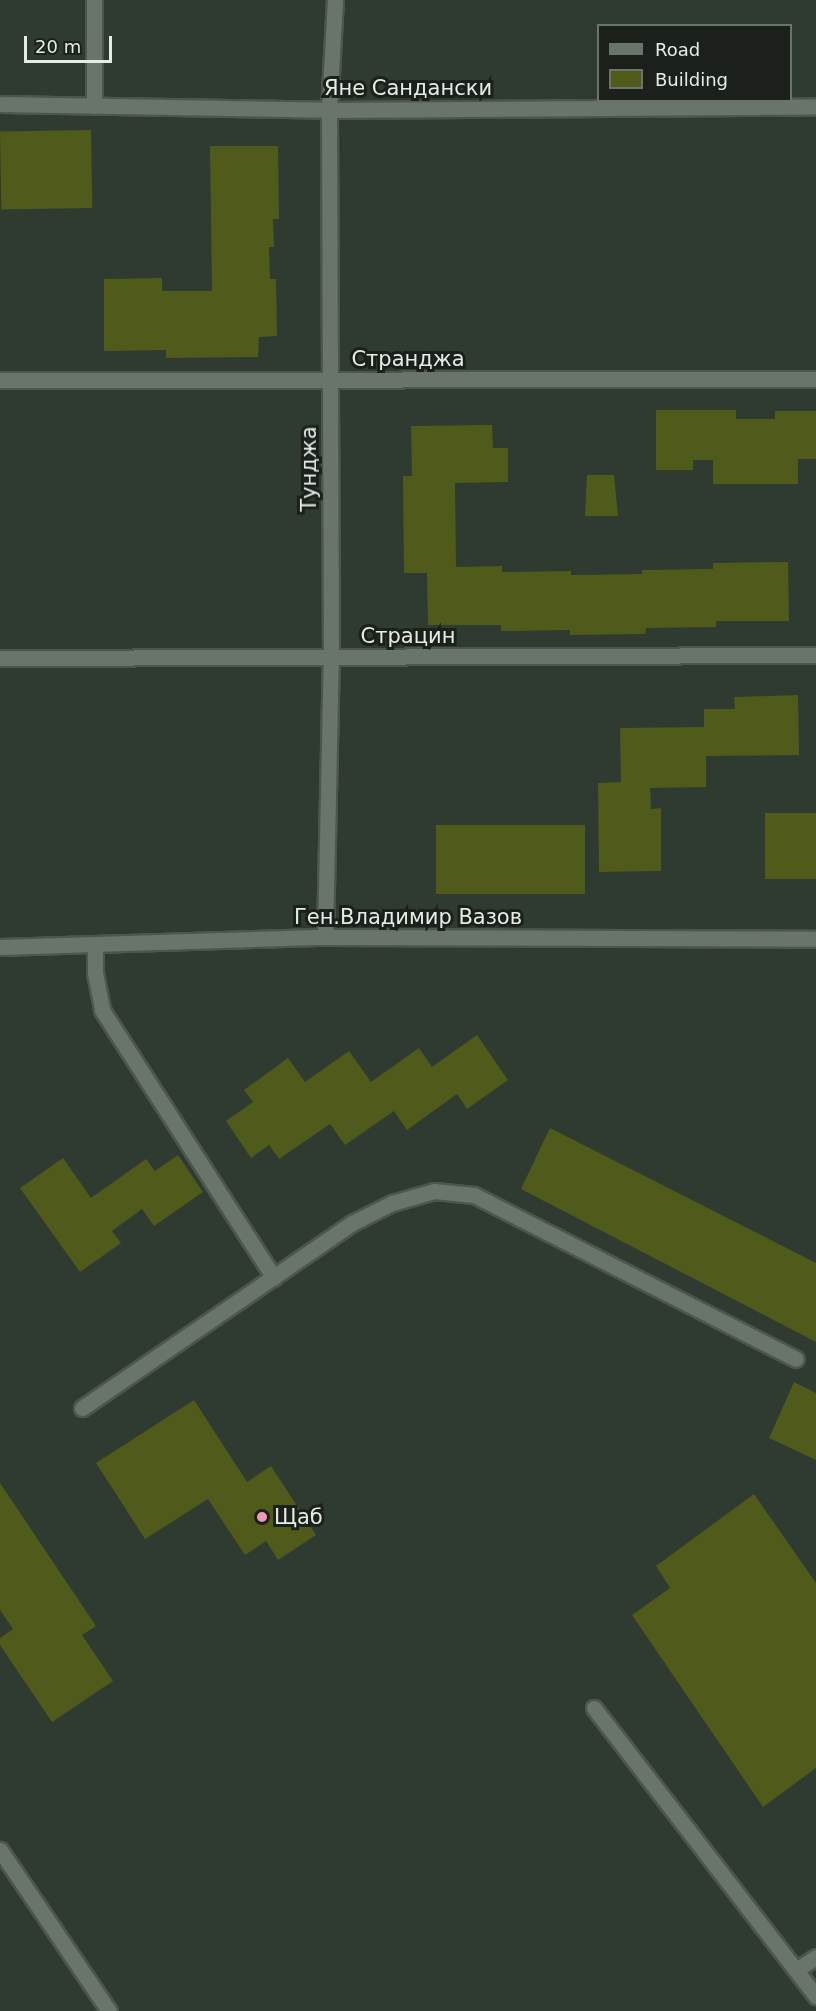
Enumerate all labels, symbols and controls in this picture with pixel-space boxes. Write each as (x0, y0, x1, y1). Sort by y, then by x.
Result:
scale bar (27, 24, 116, 62)
legend (597, 24, 792, 102)
text: 20 m (35, 36, 81, 57)
text: Road (655, 39, 700, 60)
text: Building (655, 69, 728, 90)
street label: Яне Сандански (324, 75, 492, 101)
street label: Странджа (351, 346, 465, 372)
street label: Тунджа (296, 426, 322, 512)
street label: Страцин (361, 623, 455, 649)
street label: Ген.Владимир Вазов (294, 904, 522, 930)
place label: Щаб (274, 1504, 323, 1530)
marker: Щаб (255, 1510, 269, 1524)

